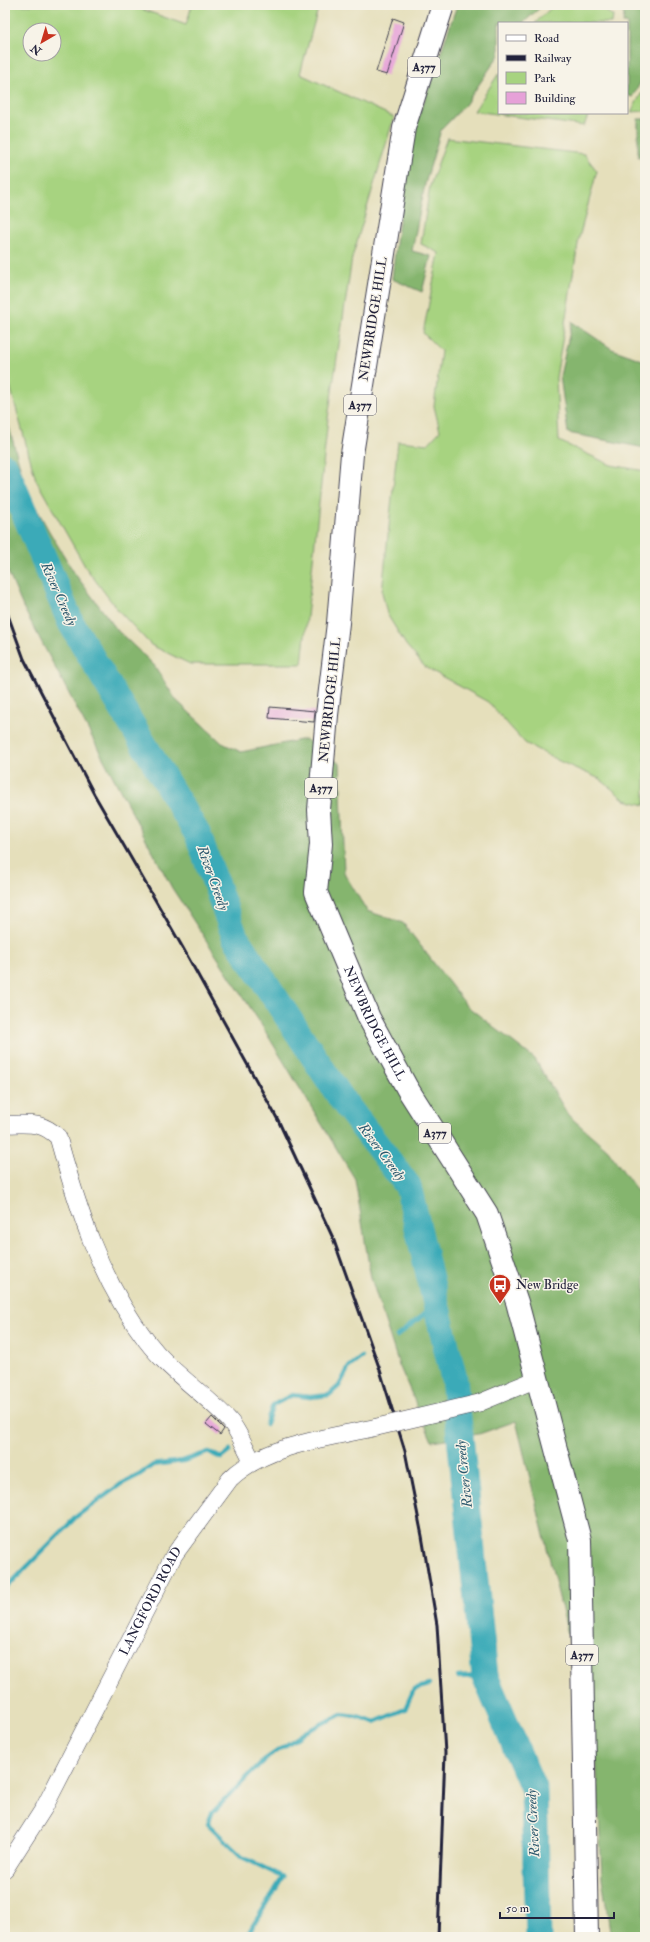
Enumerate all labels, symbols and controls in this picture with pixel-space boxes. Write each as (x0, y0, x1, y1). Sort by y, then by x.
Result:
north arrow (22, 22, 62, 62)
legend (498, 22, 628, 114)
text: Road (534, 31, 559, 46)
text: N (27, 41, 45, 58)
text: Railway (534, 51, 572, 66)
road number: A377 (408, 57, 440, 77)
text: Park (534, 71, 556, 86)
text: Building (534, 91, 577, 106)
street label: NEWBRIDGE HILL (355, 255, 391, 382)
road number: A377 (344, 395, 376, 415)
water label: River Creedy (37, 559, 81, 629)
street label: NEWBRIDGE HILL (315, 636, 345, 763)
road number: A377 (305, 778, 337, 798)
water label: River Creedy (193, 842, 233, 913)
street label: NEWBRIDGE HILL (340, 964, 410, 1084)
water label: River Creedy (354, 1119, 409, 1184)
road number: A377 (419, 1123, 451, 1143)
bus stop icon: New Bridge (487, 1272, 513, 1305)
place label: New Bridge (516, 1277, 579, 1293)
water label: River Creedy (452, 1439, 476, 1510)
street label: LANGFORD ROAD (116, 1544, 185, 1658)
road number: A377 (566, 1645, 598, 1665)
water label: River Creedy (523, 1788, 543, 1858)
scale bar (500, 1894, 614, 1920)
text: 50 m (506, 1901, 530, 1916)

